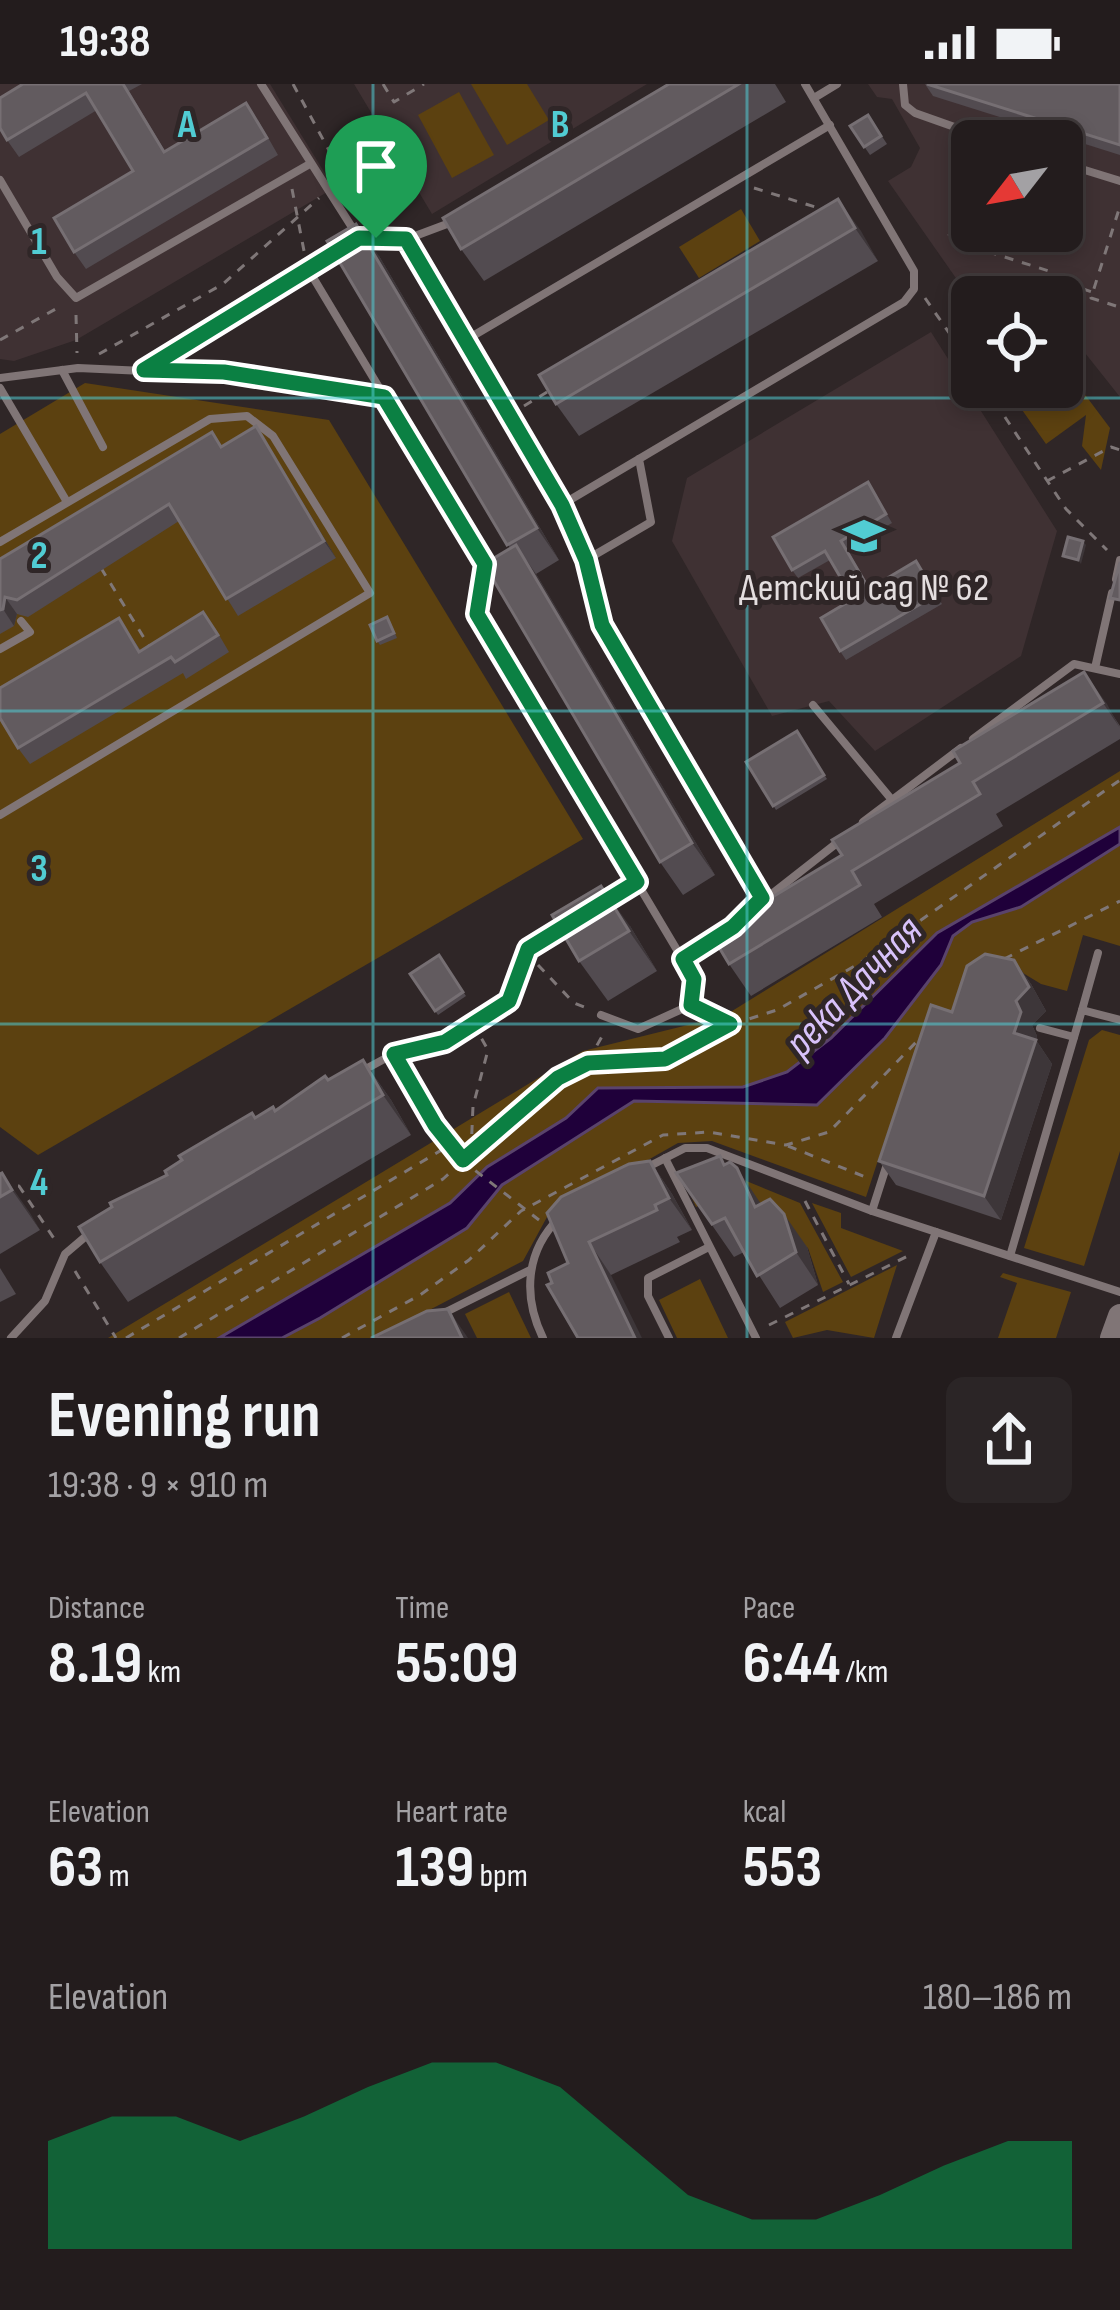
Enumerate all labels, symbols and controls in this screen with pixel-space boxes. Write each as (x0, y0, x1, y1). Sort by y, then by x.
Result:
text: 19:38 (60, 15, 150, 70)
text: A (177, 102, 197, 149)
text: B (551, 102, 569, 149)
pin (325, 115, 427, 238)
north arrow (951, 120, 1083, 252)
map controls (951, 120, 1083, 408)
icon: arrive (343, 133, 409, 199)
text: 1 (31, 219, 47, 266)
button: locate (951, 276, 1083, 408)
school or university icon: Детский сад № 62 (841, 513, 887, 559)
text: 2 (30, 533, 48, 580)
place label: Детский сад № 62 (739, 565, 989, 612)
text: 3 (30, 846, 48, 893)
water label: река Дачная (774, 906, 933, 1069)
text: 4 (30, 1160, 48, 1207)
text: Evening run (48, 1377, 321, 1456)
button: share (946, 1377, 1072, 1503)
text: 19:38 · 9 × 910 m (48, 1462, 268, 1509)
text: Distance (48, 1588, 145, 1628)
text: Time (395, 1588, 449, 1628)
text: Pace (743, 1588, 795, 1628)
text: 8.19 (48, 1628, 142, 1700)
text: 55:09 (395, 1628, 518, 1700)
text: 6:44 (743, 1628, 840, 1700)
text: km (142, 1652, 181, 1692)
text: /km (840, 1652, 889, 1692)
text: Elevation (48, 1792, 150, 1832)
text: Heart rate (395, 1792, 508, 1832)
text: kcal (743, 1792, 786, 1832)
text: 63 (48, 1832, 103, 1904)
text: 139 (395, 1832, 474, 1904)
text: 553 (743, 1832, 822, 1904)
text: m (103, 1856, 130, 1896)
text: bpm (474, 1856, 528, 1896)
text: Elevation (48, 1974, 168, 2021)
text: 180–186 m (923, 1974, 1072, 2021)

